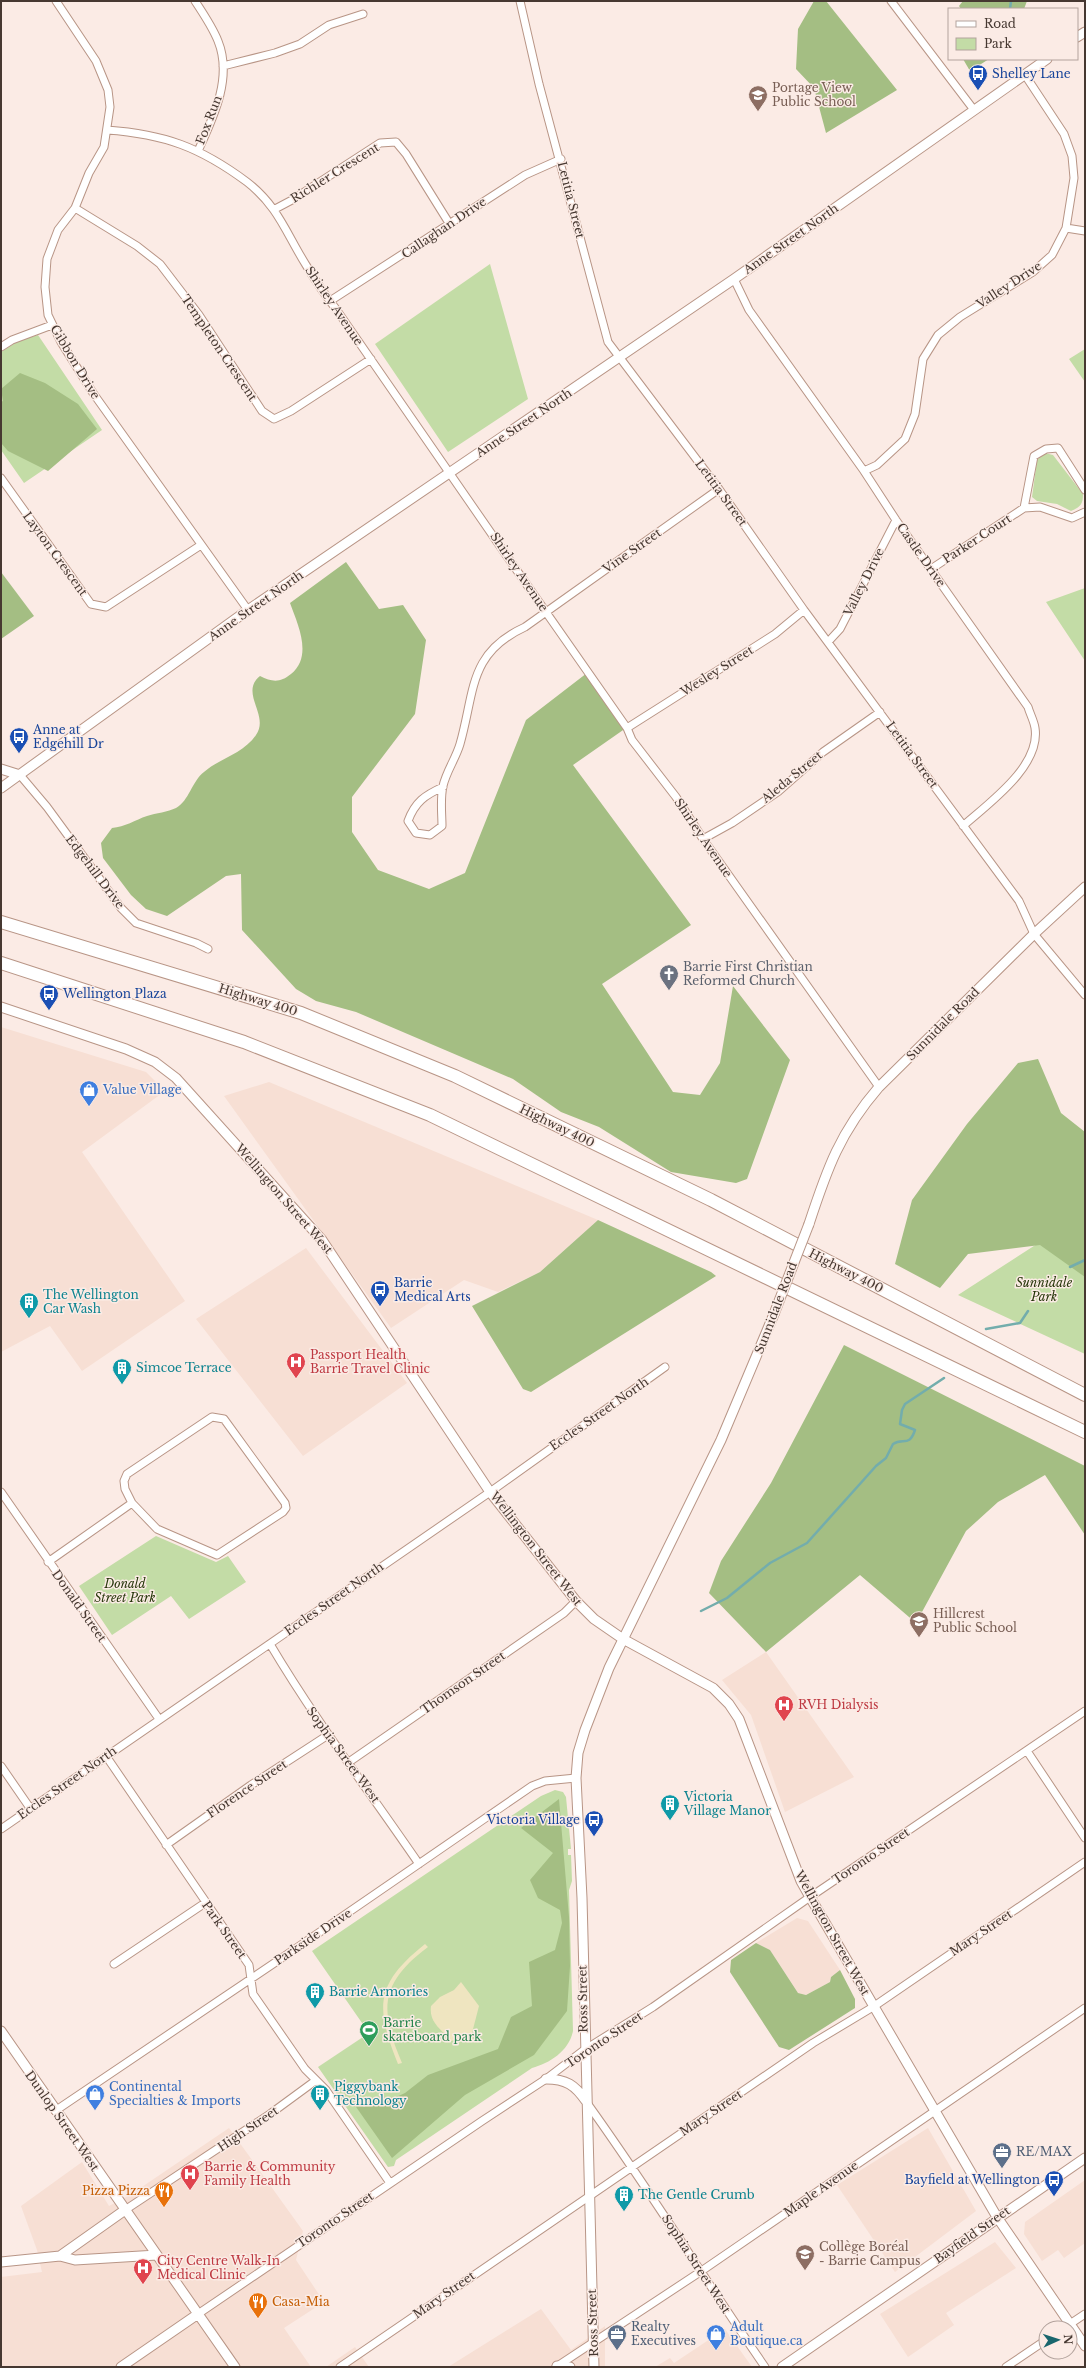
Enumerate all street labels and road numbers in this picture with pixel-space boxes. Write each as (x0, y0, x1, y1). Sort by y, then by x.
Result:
street label: Fox Run (192, 93, 225, 147)
street label: Richler Crescent (288, 139, 382, 206)
street label: Letitia Street (555, 160, 588, 240)
street label: Callaghan Drive (399, 194, 489, 261)
street label: Anne Street North (740, 200, 841, 278)
street label: Valley Drive (973, 258, 1044, 312)
street label: Shirley Avenue (302, 263, 367, 348)
street label: Templeton Crescent (178, 292, 261, 404)
street label: Gibbon Drive (47, 322, 104, 402)
street label: Anne Street North (472, 385, 575, 461)
street label: Letitia Street (692, 456, 751, 529)
street label: Layton Crescent (20, 509, 91, 599)
street label: Parker Court (940, 511, 1014, 566)
street label: Castle Drive (894, 520, 949, 590)
street label: Vine Street (599, 525, 664, 577)
street label: Shirley Avenue (487, 529, 552, 614)
street label: Valley Drive (840, 545, 887, 619)
street label: Anne Street North (205, 567, 306, 645)
street label: Wesley Street (677, 642, 756, 699)
street label: Letitia Street (883, 718, 942, 791)
street label: Aleda Street (757, 747, 826, 806)
street label: Shirley Avenue (671, 795, 736, 880)
street label: Edgehill Drive (63, 832, 128, 912)
street label: Highway 400 (217, 980, 299, 1019)
street label: Sunnidale Road (903, 984, 982, 1063)
street label: Highway 400 (517, 1101, 597, 1150)
street label: Wellington Street West (232, 1140, 336, 1257)
street label: Highway 400 (806, 1245, 886, 1296)
street label: Sunnidale Road (751, 1260, 800, 1356)
street label: Eccles Street North (546, 1374, 651, 1453)
street label: Wellington Street West (487, 1488, 586, 1609)
street label: Eccles Street North (281, 1559, 386, 1638)
street label: Donald Street (49, 1567, 110, 1645)
street label: Thomson Street (418, 1648, 508, 1717)
street label: Sophia Street West (303, 1704, 384, 1806)
street label: Eccles Street North (14, 1743, 119, 1822)
street label: Florence Street (204, 1756, 290, 1821)
street label: Toronto Street (829, 1824, 913, 1887)
street label: Wellington Street West (791, 1867, 873, 1998)
street label: Park Street (199, 1898, 250, 1962)
street label: Parkside Drive (271, 1905, 354, 1968)
street label: Mary Street (947, 1906, 1015, 1959)
street label: Ross Street (574, 1965, 591, 2033)
street label: Toronto Street (562, 2008, 646, 2071)
street label: Dunlop Street West (22, 2068, 103, 2174)
street label: Mary Street (677, 2086, 745, 2139)
street label: High Street (214, 2102, 281, 2154)
street label: Maple Avenue (781, 2157, 861, 2220)
street label: Toronto Street (293, 2188, 377, 2251)
street label: Bayfield Street (931, 2203, 1013, 2266)
street label: Sophia Street West (659, 2211, 734, 2316)
street label: Mary Street (410, 2267, 478, 2321)
street label: Ross Street (584, 2289, 601, 2357)

